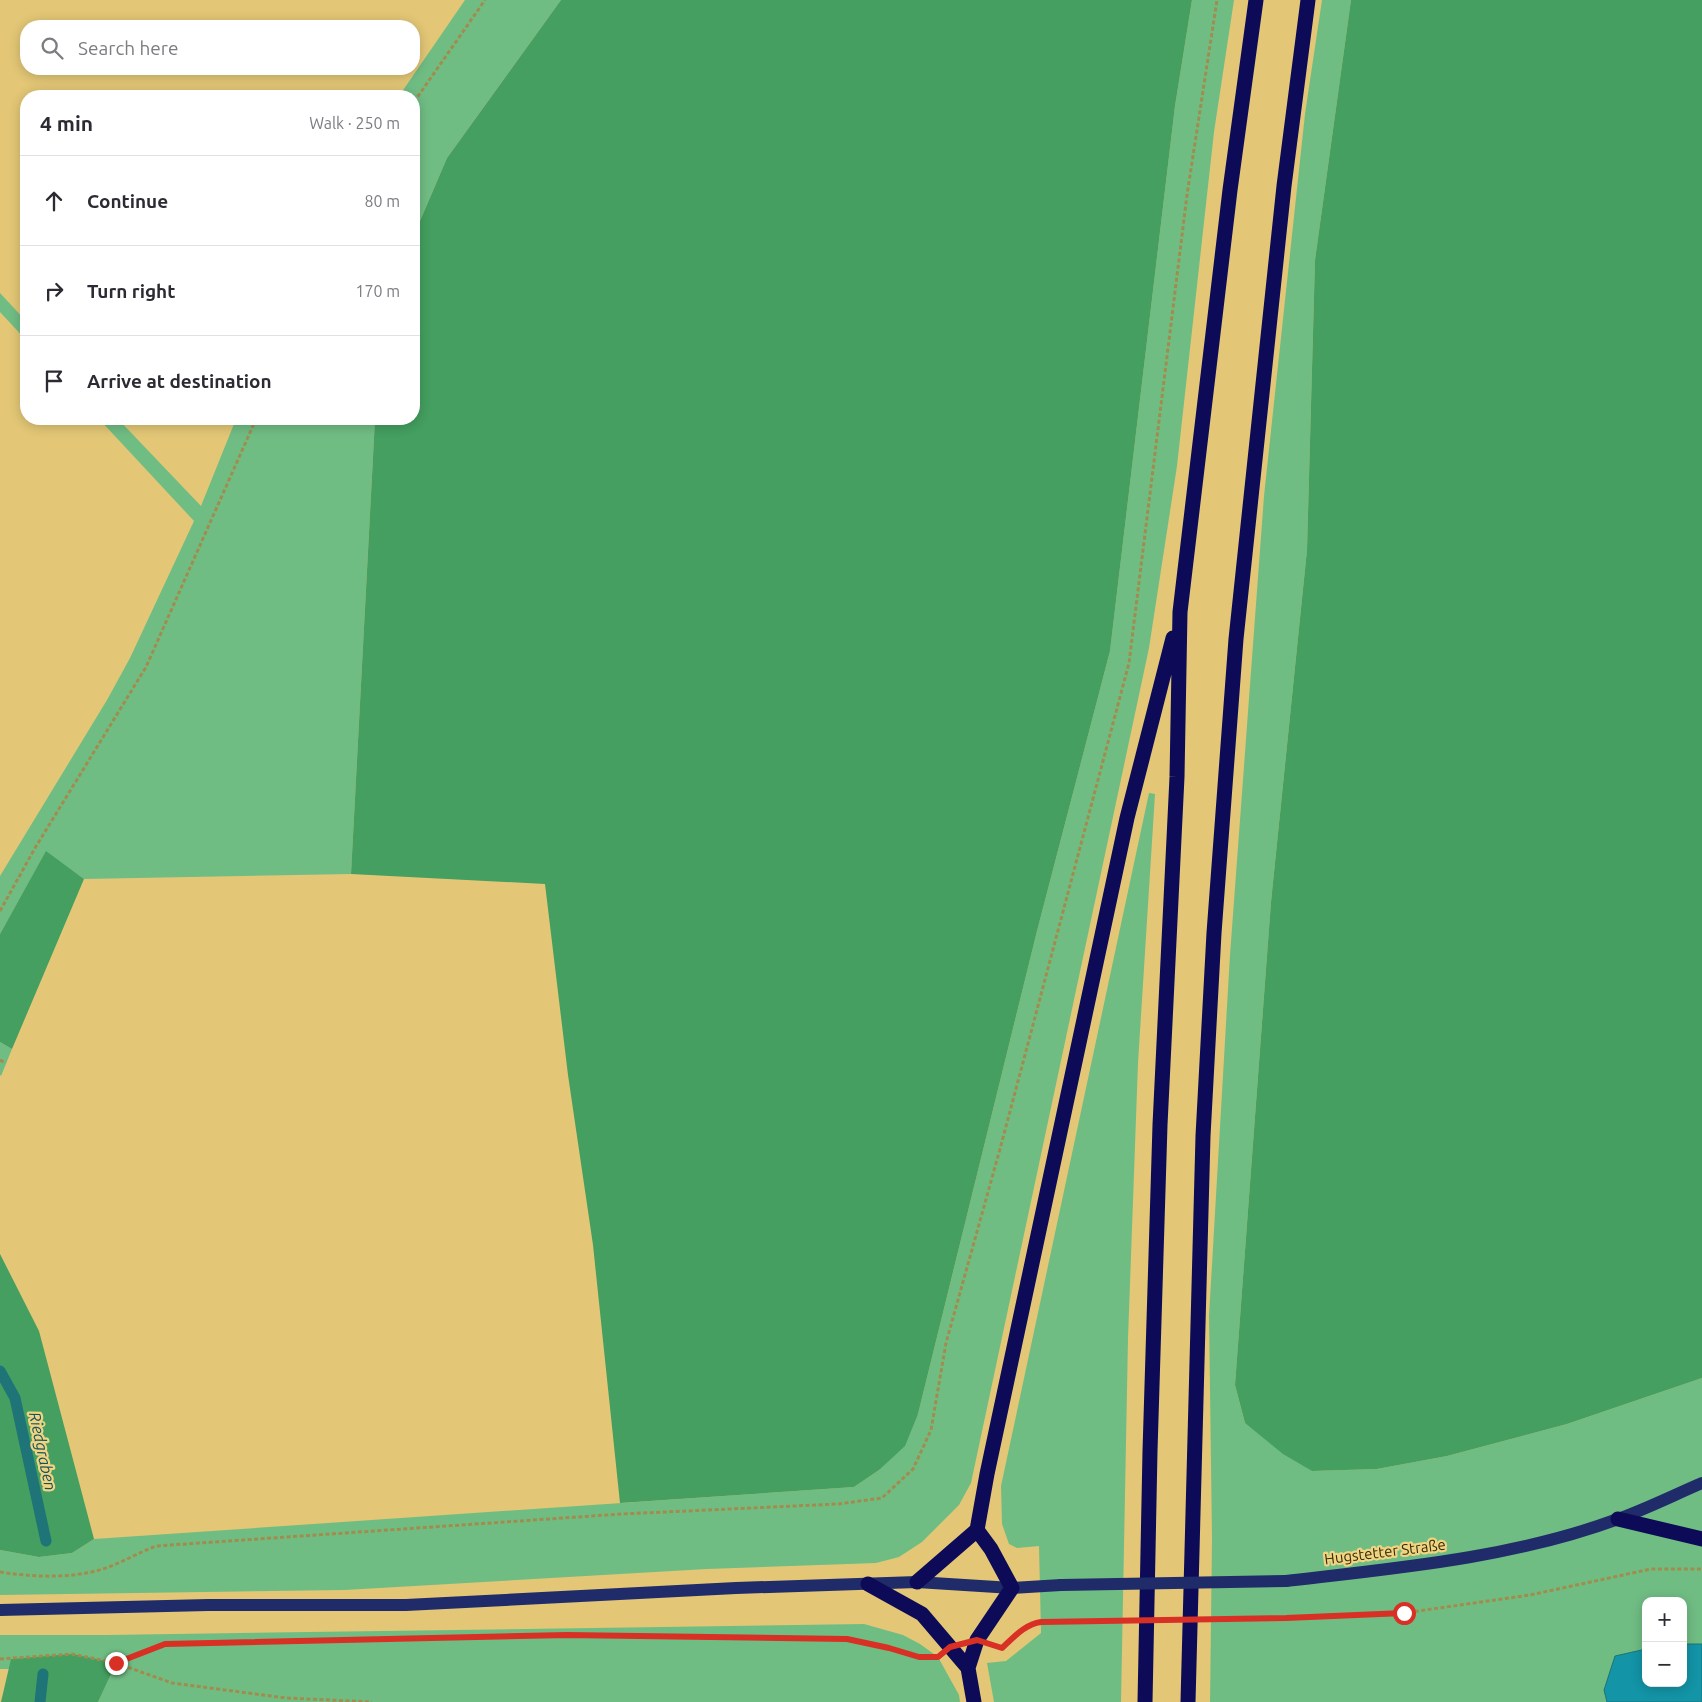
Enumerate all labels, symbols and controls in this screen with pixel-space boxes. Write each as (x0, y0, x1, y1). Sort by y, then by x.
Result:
search box (20, 20, 420, 75)
icon: search (38, 34, 66, 62)
text: Search here (78, 37, 178, 59)
text: 4 min (40, 111, 93, 135)
text: Walk · 250 m (309, 114, 400, 132)
icon: ahead (40, 187, 68, 215)
text: Continue (87, 190, 168, 212)
text: 80 m (364, 192, 400, 210)
icon: right (40, 277, 68, 305)
text: Turn right (87, 280, 175, 302)
text: 170 m (355, 282, 400, 300)
icon: arrive (40, 367, 68, 395)
text: Arrive at destination (87, 370, 272, 392)
water label: Riedgraben (26, 1410, 60, 1492)
street label: Hugstetter Straße (1323, 1536, 1446, 1567)
map controls (1642, 1597, 1687, 1687)
button: + (1642, 1597, 1687, 1642)
route start (1393, 1602, 1416, 1625)
button: − (1642, 1642, 1687, 1687)
route end (105, 1652, 128, 1675)

